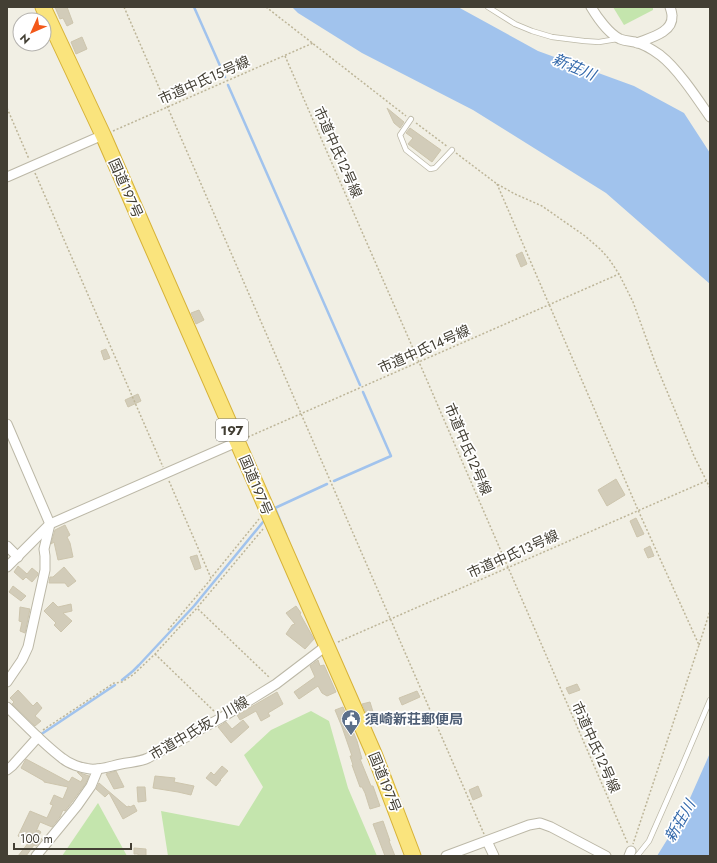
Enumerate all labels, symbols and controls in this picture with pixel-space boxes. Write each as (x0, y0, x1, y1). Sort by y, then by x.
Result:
north arrow (12, 12, 52, 52)
text: N (16, 30, 34, 48)
water label: 新荘川 (549, 48, 601, 87)
street label: 市道中氏15号線 (155, 51, 253, 109)
street label: 市道中氏12号線 (309, 103, 367, 201)
street label: 国道197号 (104, 155, 148, 221)
street label: 市道中氏14号線 (375, 320, 473, 378)
street label: 市道中氏12号線 (440, 400, 496, 498)
road number: 197 (216, 419, 248, 441)
street label: 国道197号 (234, 452, 278, 518)
street label: 市道中氏13号線 (464, 525, 562, 583)
street label: 市道中氏坂ノ川線 (146, 691, 252, 765)
street label: 市道中氏12号線 (567, 698, 625, 796)
public building icon: 須崎新荘郵便局 (340, 708, 362, 736)
place label: 須崎新荘郵便局 (365, 709, 463, 729)
street label: 国道197号 (364, 749, 406, 815)
water label: 新荘川 (659, 794, 702, 846)
scale bar (14, 825, 131, 851)
text: 100 m (20, 830, 53, 848)

